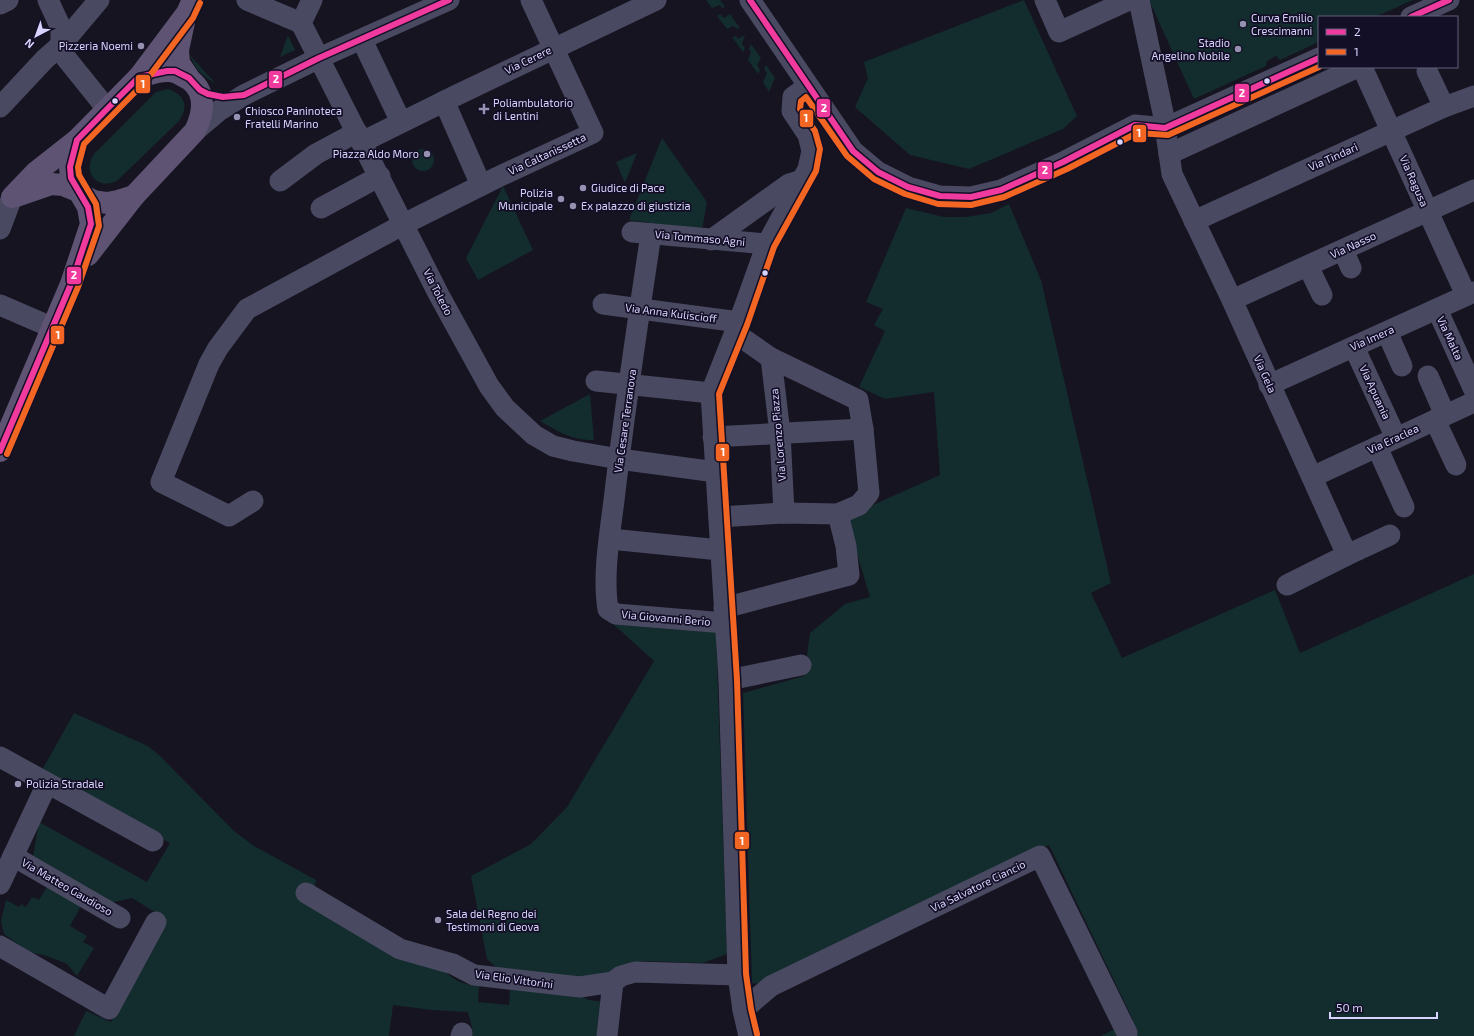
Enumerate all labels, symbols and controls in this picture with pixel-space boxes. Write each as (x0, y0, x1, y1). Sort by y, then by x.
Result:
place label: Curva Emilio Crescimanni (1251, 11, 1313, 37)
north arrow (16, 16, 56, 56)
legend (1318, 16, 1458, 68)
marker: Curva Emilio Crescimanni (1238, 19, 1248, 29)
text: 2 (1354, 24, 1361, 38)
text: N (22, 36, 36, 51)
place label: Stadio Angelino Nobile (1152, 36, 1230, 62)
place label: Pizzeria Noemi (59, 39, 133, 52)
marker: Pizzeria Noemi (136, 41, 146, 51)
street label: Via Cerere (502, 43, 553, 76)
marker: Stadio Angelino Nobile (1233, 44, 1243, 54)
text: 1 (1354, 44, 1359, 58)
line badge: 2 (268, 70, 283, 89)
text: 2 (273, 72, 279, 85)
line badge: 1 (135, 74, 151, 94)
unlabelled marker (1262, 76, 1272, 86)
text: 1 (141, 77, 145, 90)
line badge: 2 (1234, 83, 1250, 103)
text: 2 (1239, 86, 1245, 99)
unlabelled marker (110, 96, 120, 106)
place label: Poliambulatorio di Lentini (493, 96, 573, 122)
line badge: 2 (816, 98, 831, 118)
text: 2 (821, 101, 827, 114)
marker: Poliambulatorio di Lentini (478, 103, 490, 115)
place label: Chiosco Paninoteca Fratelli Marino (245, 104, 342, 130)
line badge: 1 (799, 109, 814, 128)
text: 1 (804, 111, 808, 124)
marker: Chiosco Paninoteca Fratelli Marino (232, 112, 242, 122)
line badge: 1 (1132, 124, 1147, 143)
text: 1 (1137, 126, 1141, 139)
street label: Via Caltanissetta (506, 130, 588, 177)
unlabelled marker (1115, 137, 1125, 147)
street label: Via Tindari (1306, 140, 1359, 173)
place label: Piazza Aldo Moro (333, 147, 419, 160)
marker: Piazza Aldo Moro (422, 149, 432, 159)
street label: Via Ragusa (1397, 153, 1432, 208)
line badge: 2 (1037, 161, 1053, 180)
text: 2 (1042, 163, 1048, 176)
place label: Giudice di Pace (591, 181, 665, 194)
marker: Giudice di Pace (578, 183, 588, 193)
place label: Polizia Municipale (498, 186, 553, 212)
marker: Polizia Municipale (556, 194, 566, 204)
place label: Ex palazzo di giustizia (581, 199, 691, 212)
marker: Ex palazzo di giustizia (568, 201, 578, 211)
street label: Via Tommaso Agni (654, 227, 746, 248)
street label: Via Nasso (1328, 228, 1378, 261)
line badge: 2 (66, 266, 82, 285)
street label: Via Toledo (421, 266, 456, 317)
text: 2 (71, 268, 77, 281)
unlabelled marker (760, 268, 770, 278)
street label: Via Anna Kuliscioff (624, 300, 718, 325)
street label: Via Malta (1435, 314, 1466, 362)
street label: Via Imera (1348, 322, 1396, 353)
line badge: 1 (50, 325, 65, 345)
text: 1 (56, 328, 60, 341)
street label: Via Gela (1251, 353, 1280, 395)
street label: Via Apuania (1357, 363, 1394, 421)
street label: Via Cesare Terranova (611, 368, 638, 474)
street label: Via Lorenzo Piazza (767, 388, 788, 482)
street label: Via Eraclea (1365, 421, 1421, 456)
line badge: 1 (715, 443, 730, 462)
text: 1 (721, 445, 725, 458)
street label: Via Giovanni Berio (621, 607, 711, 628)
place label: Polizia Stradale (26, 777, 104, 790)
marker: Polizia Stradale (13, 779, 23, 789)
line badge: 1 (734, 831, 750, 850)
text: 1 (740, 834, 744, 847)
street label: Via Matteo Gaudioso (19, 855, 115, 918)
street label: Via Salvatore Ciancio (928, 857, 1027, 914)
place label: Sala del Regno dei Testimoni di Geova (446, 907, 539, 933)
marker: Sala del Regno dei Testimoni di Geova (433, 915, 443, 925)
street label: Via Elio Vittorini (474, 967, 554, 990)
scale bar (1330, 994, 1437, 1020)
text: 50 m (1336, 1000, 1363, 1014)

